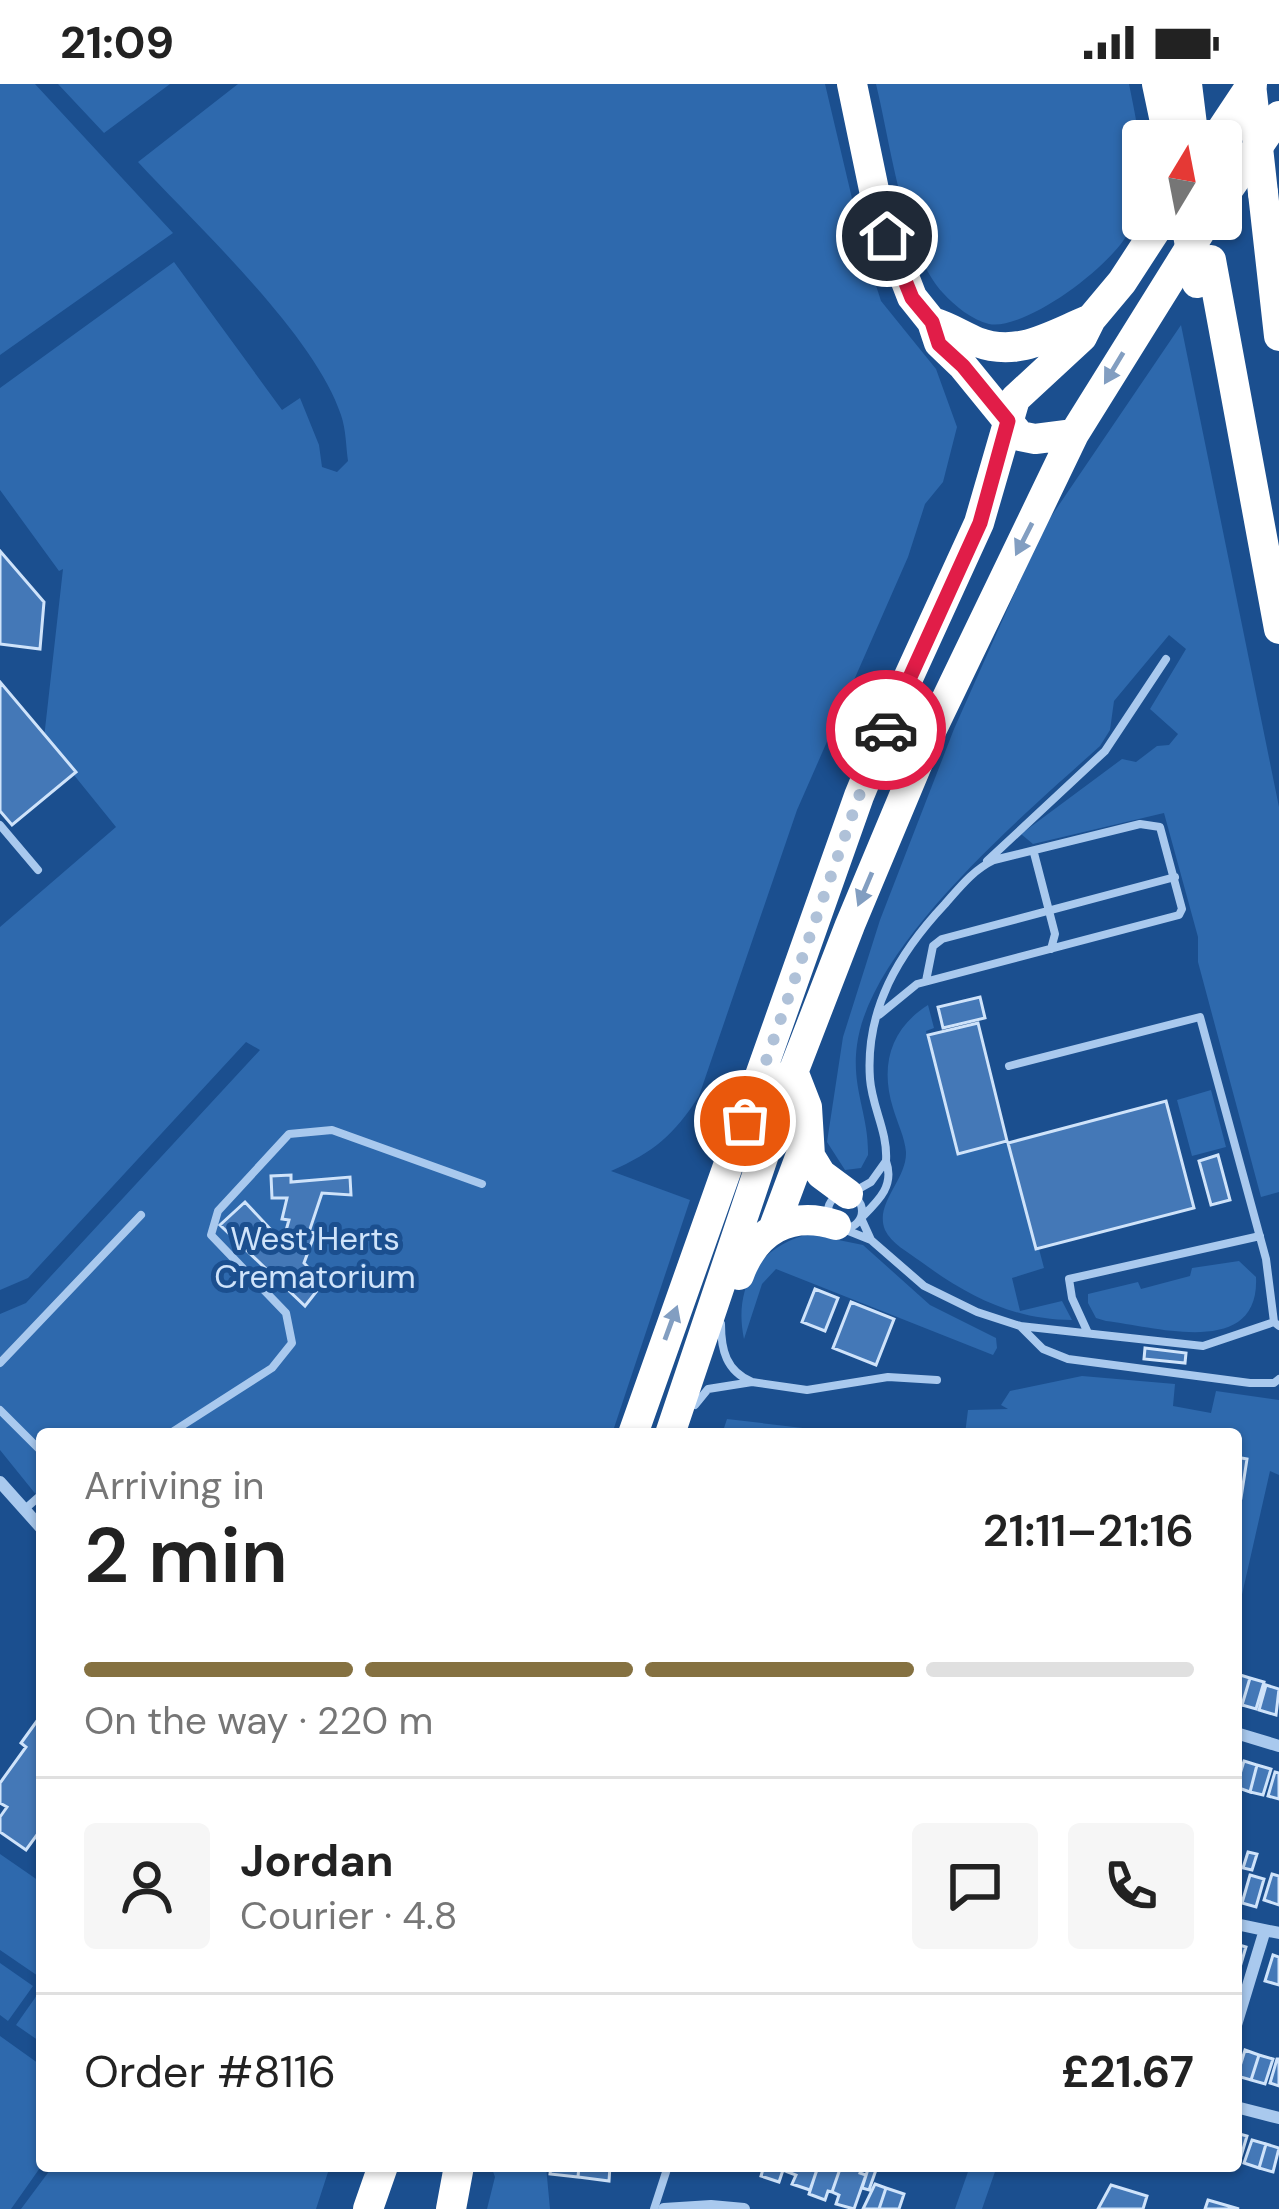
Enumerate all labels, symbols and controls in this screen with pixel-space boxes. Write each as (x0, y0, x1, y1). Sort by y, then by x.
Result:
text: 21:09 (60, 13, 174, 72)
north arrow (1122, 120, 1242, 240)
map controls (1122, 120, 1242, 240)
pin (836, 185, 938, 287)
icon: home (854, 203, 920, 269)
one-way arrow (1105, 351, 1126, 385)
one-way arrow (1014, 522, 1035, 556)
courier (826, 670, 946, 790)
icon: car (853, 697, 919, 763)
one-way arrow (855, 871, 874, 907)
pin (694, 1070, 796, 1172)
icon: bag (712, 1088, 778, 1154)
park label: West Herts Crematorium (214, 1217, 416, 1298)
one-way arrow (663, 1305, 682, 1341)
text: Arriving in (84, 1460, 264, 1511)
text: 21:11–21:16 (983, 1501, 1194, 1560)
text: 2 min (84, 1505, 288, 1606)
text: On the way · 220 m (84, 1695, 433, 1746)
button: person (84, 1823, 210, 1949)
button: chat (912, 1823, 1038, 1949)
button: phone (1068, 1823, 1194, 1949)
text: Jordan (240, 1831, 393, 1890)
text: Courier · 4.8 (240, 1890, 457, 1941)
text: Order #8116 (84, 2042, 336, 2101)
text: £21.67 (1061, 2042, 1194, 2101)

